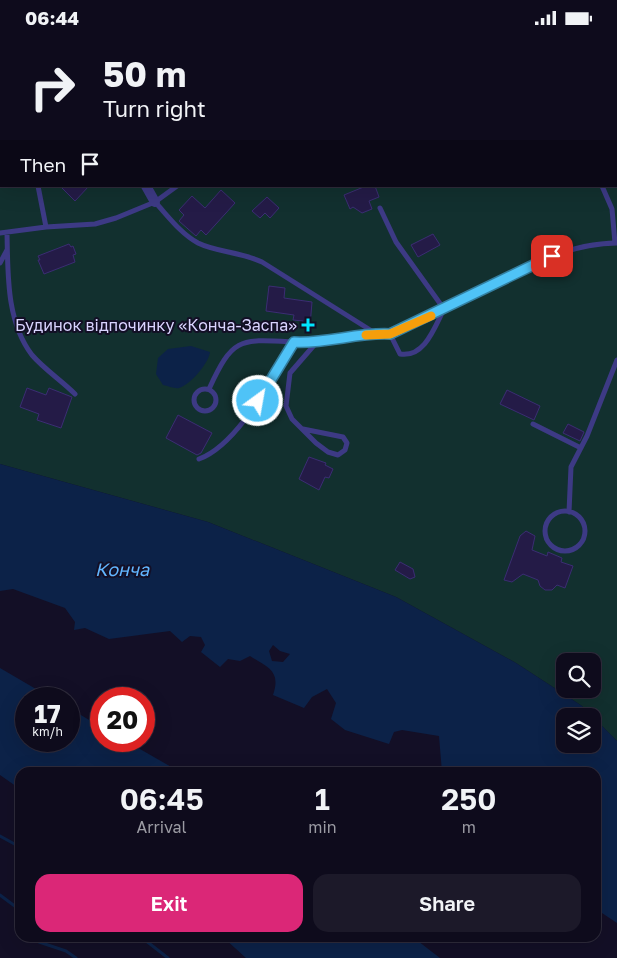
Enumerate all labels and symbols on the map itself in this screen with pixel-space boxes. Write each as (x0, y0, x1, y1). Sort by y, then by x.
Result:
pin (531, 235, 573, 277)
place label: Будинок відпочинку «Конча-Заспа» (15, 315, 297, 335)
marker: Будинок відпочинку «Конча-Заспа» (301, 318, 315, 332)
position arrow (231, 374, 283, 426)
water label: Конча (95, 558, 150, 580)
speed limit sign: 20 (90, 687, 155, 752)

